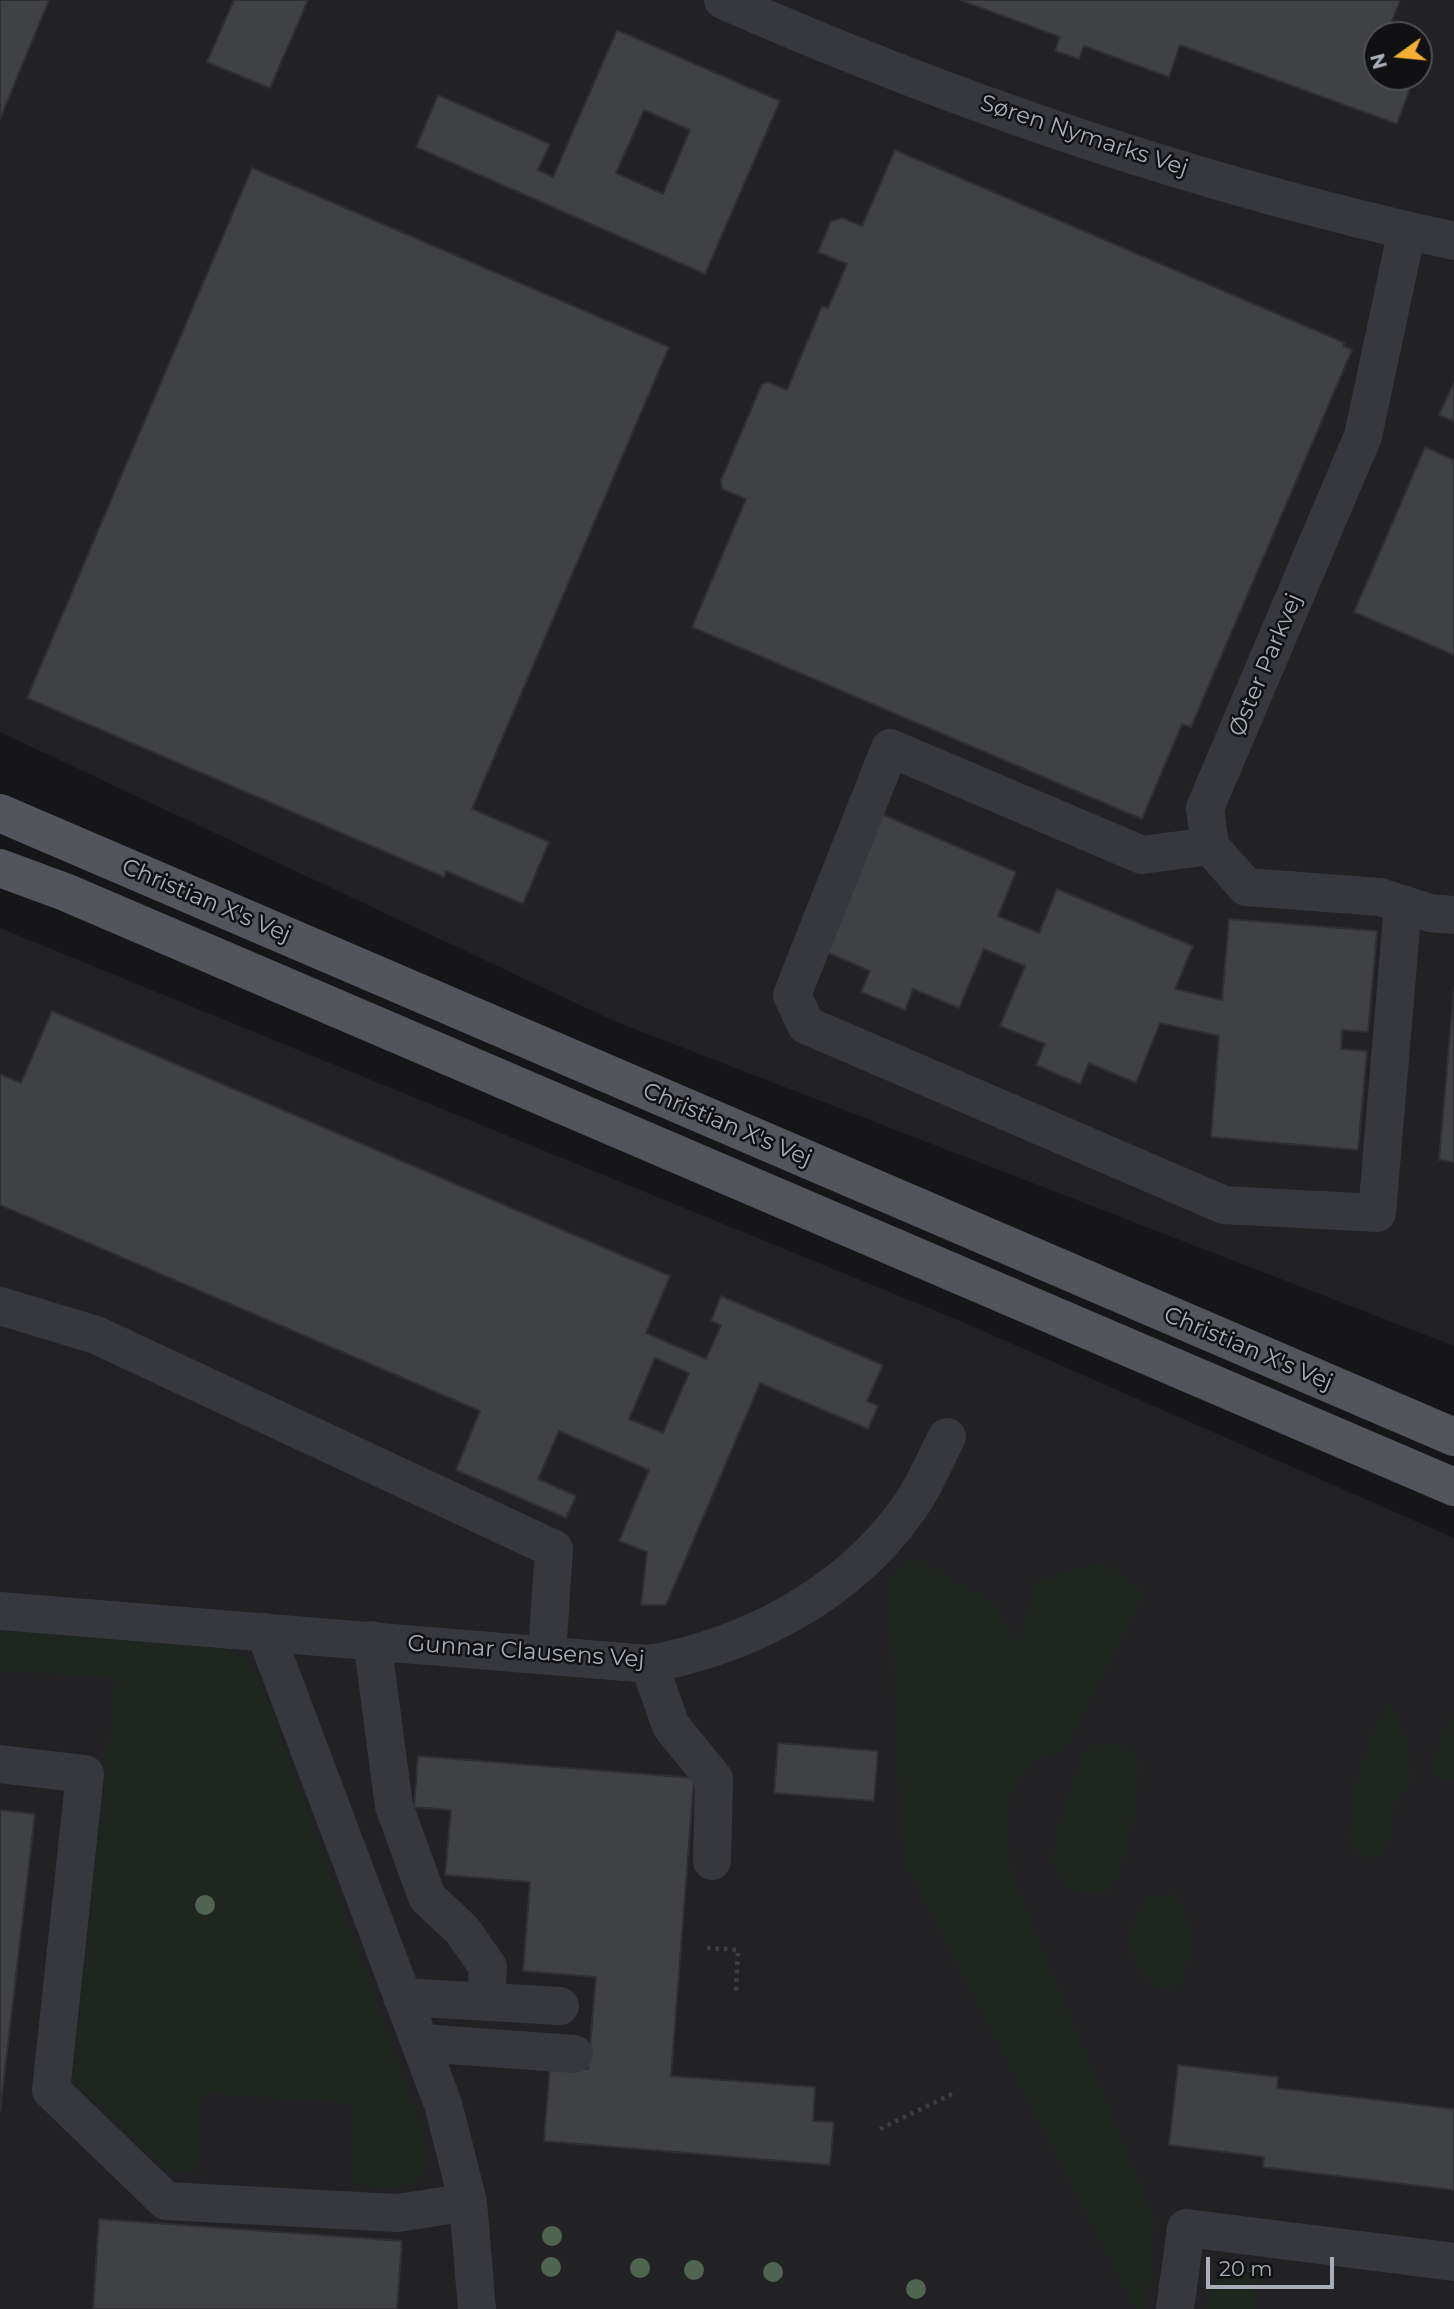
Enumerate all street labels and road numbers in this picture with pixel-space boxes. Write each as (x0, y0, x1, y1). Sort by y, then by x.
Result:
street label: Søren Nymarks Vej (977, 89, 1191, 183)
street label: Øster Parkvej (1223, 589, 1309, 741)
street label: Christian X's Vej (117, 853, 295, 949)
street label: Christian X's Vej (638, 1077, 816, 1173)
street label: Christian X's Vej (1159, 1301, 1337, 1397)
street label: Gunnar Clausens Vej (407, 1630, 645, 1674)

